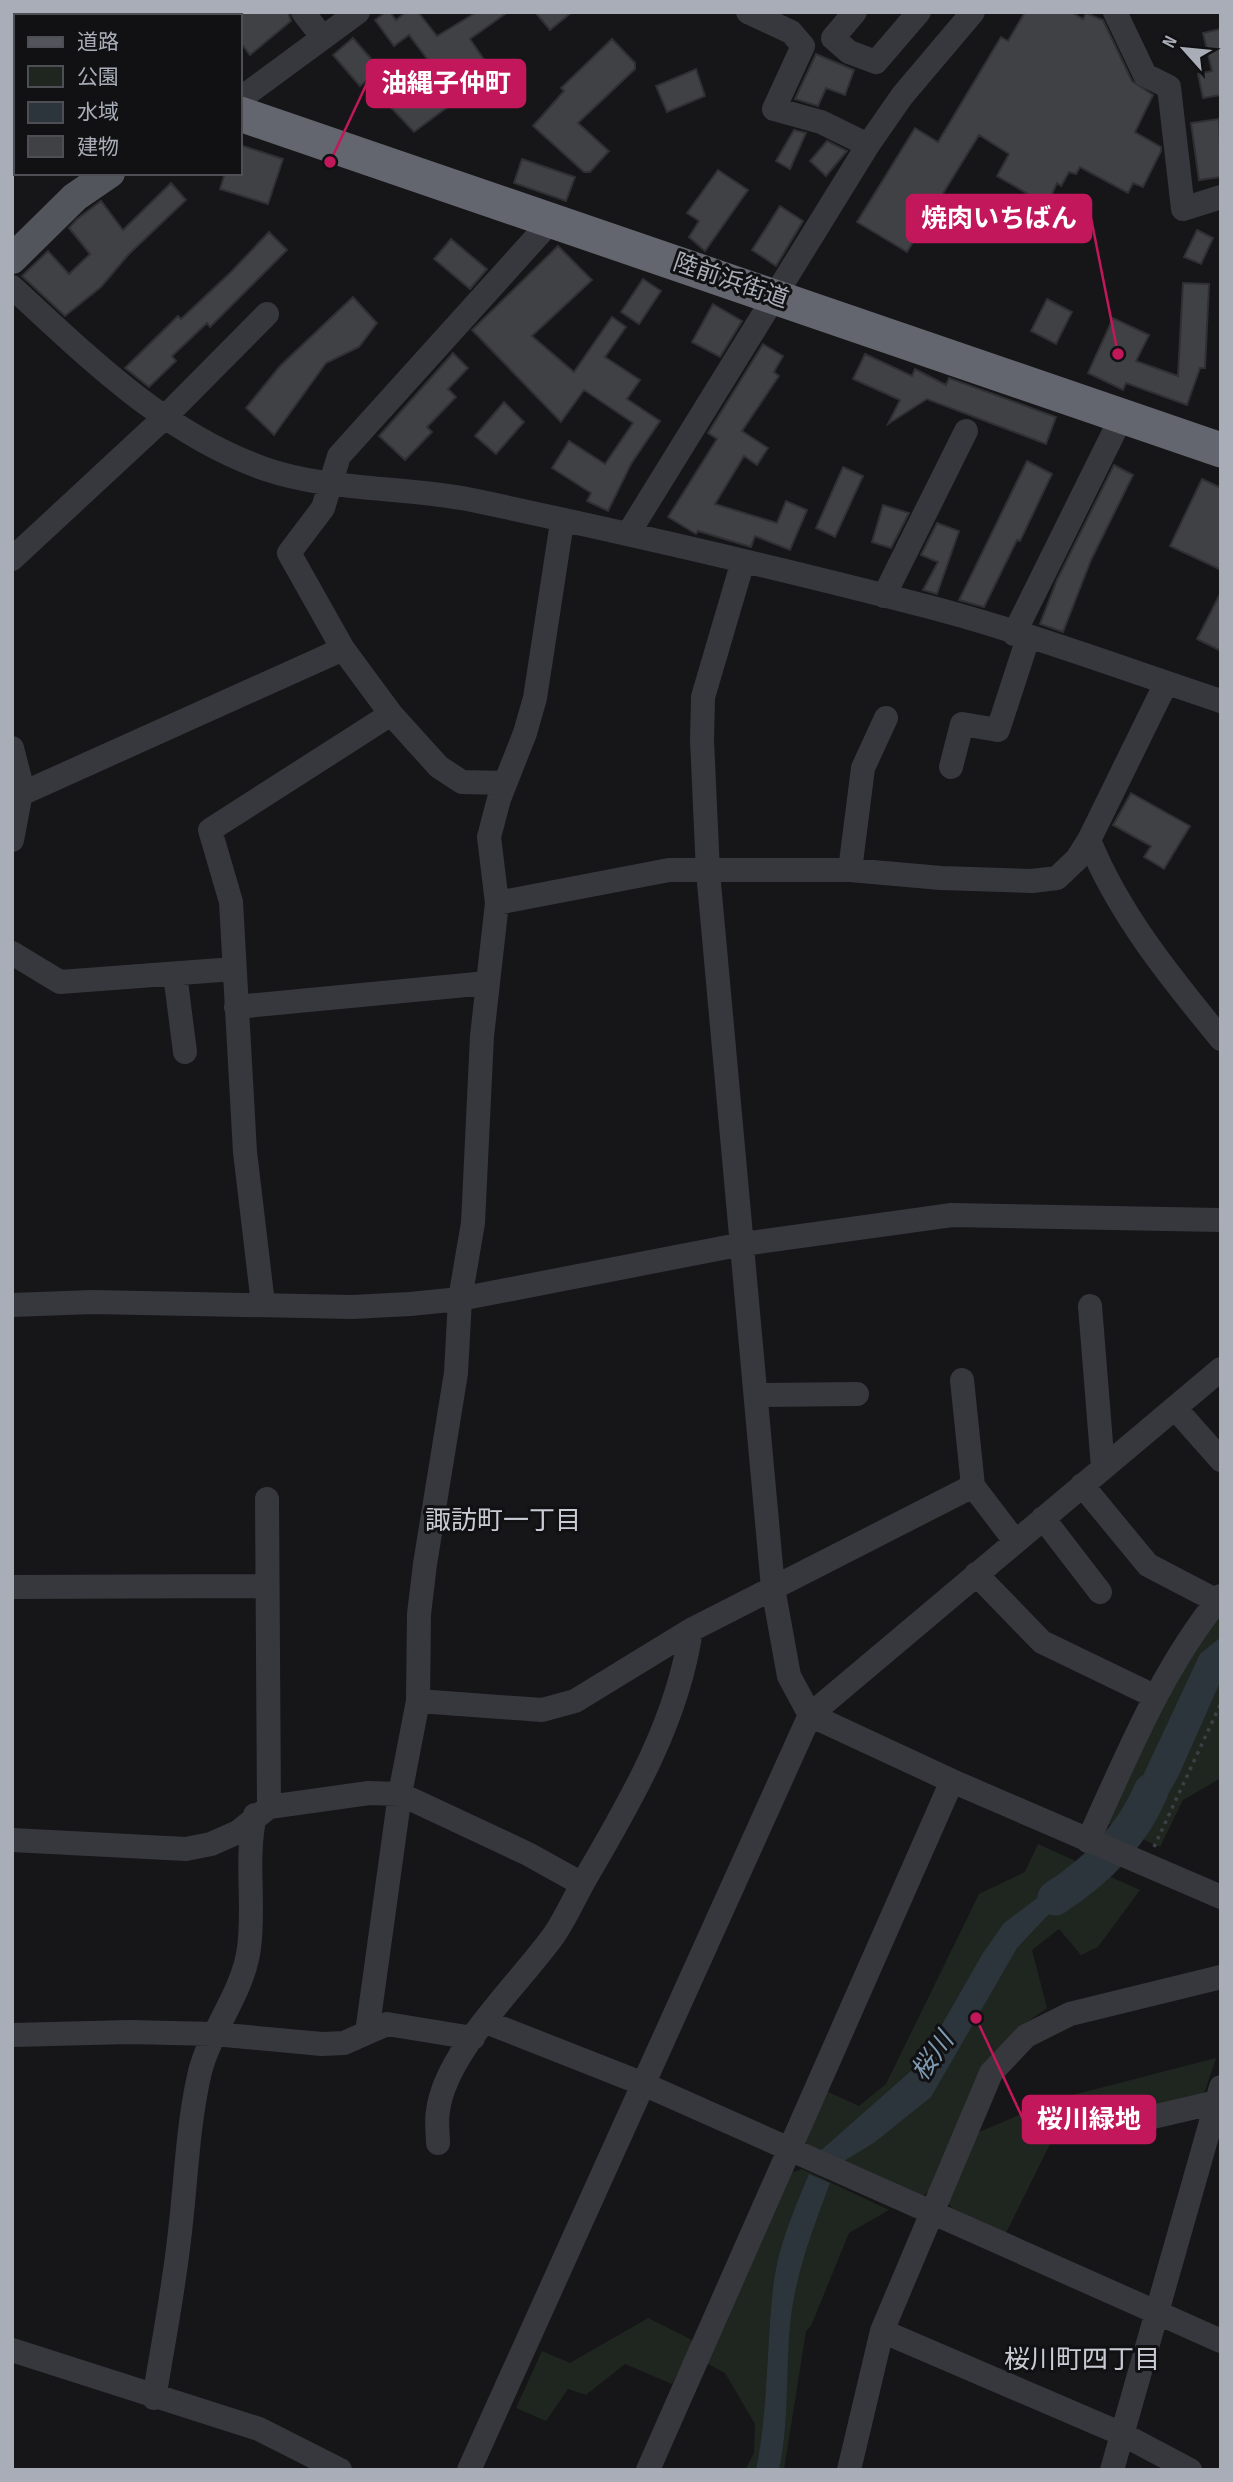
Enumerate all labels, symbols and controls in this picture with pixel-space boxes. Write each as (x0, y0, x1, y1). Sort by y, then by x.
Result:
legend (14, 14, 242, 175)
north arrow (1149, 14, 1219, 84)
text: 道路 (77, 30, 119, 55)
text: N (1158, 32, 1183, 52)
callout: 油縄子仲町 (367, 60, 525, 107)
text: 公園 (77, 65, 119, 90)
text: 油縄子仲町 (381, 69, 511, 100)
text: 水域 (77, 100, 119, 125)
text: 建物 (77, 135, 119, 160)
callout: 焼肉いちばん (907, 195, 1091, 242)
text: 焼肉いちばん (921, 204, 1077, 235)
street label: 陸前浜街道 (670, 248, 792, 314)
district label: 諏訪町一丁目 (425, 1506, 581, 1537)
water label: 桜川 (905, 2024, 962, 2087)
callout: 桜川緑地 (1023, 2096, 1155, 2143)
text: 桜川緑地 (1037, 2105, 1141, 2136)
district label: 桜川町四丁目 (1004, 2345, 1160, 2376)

